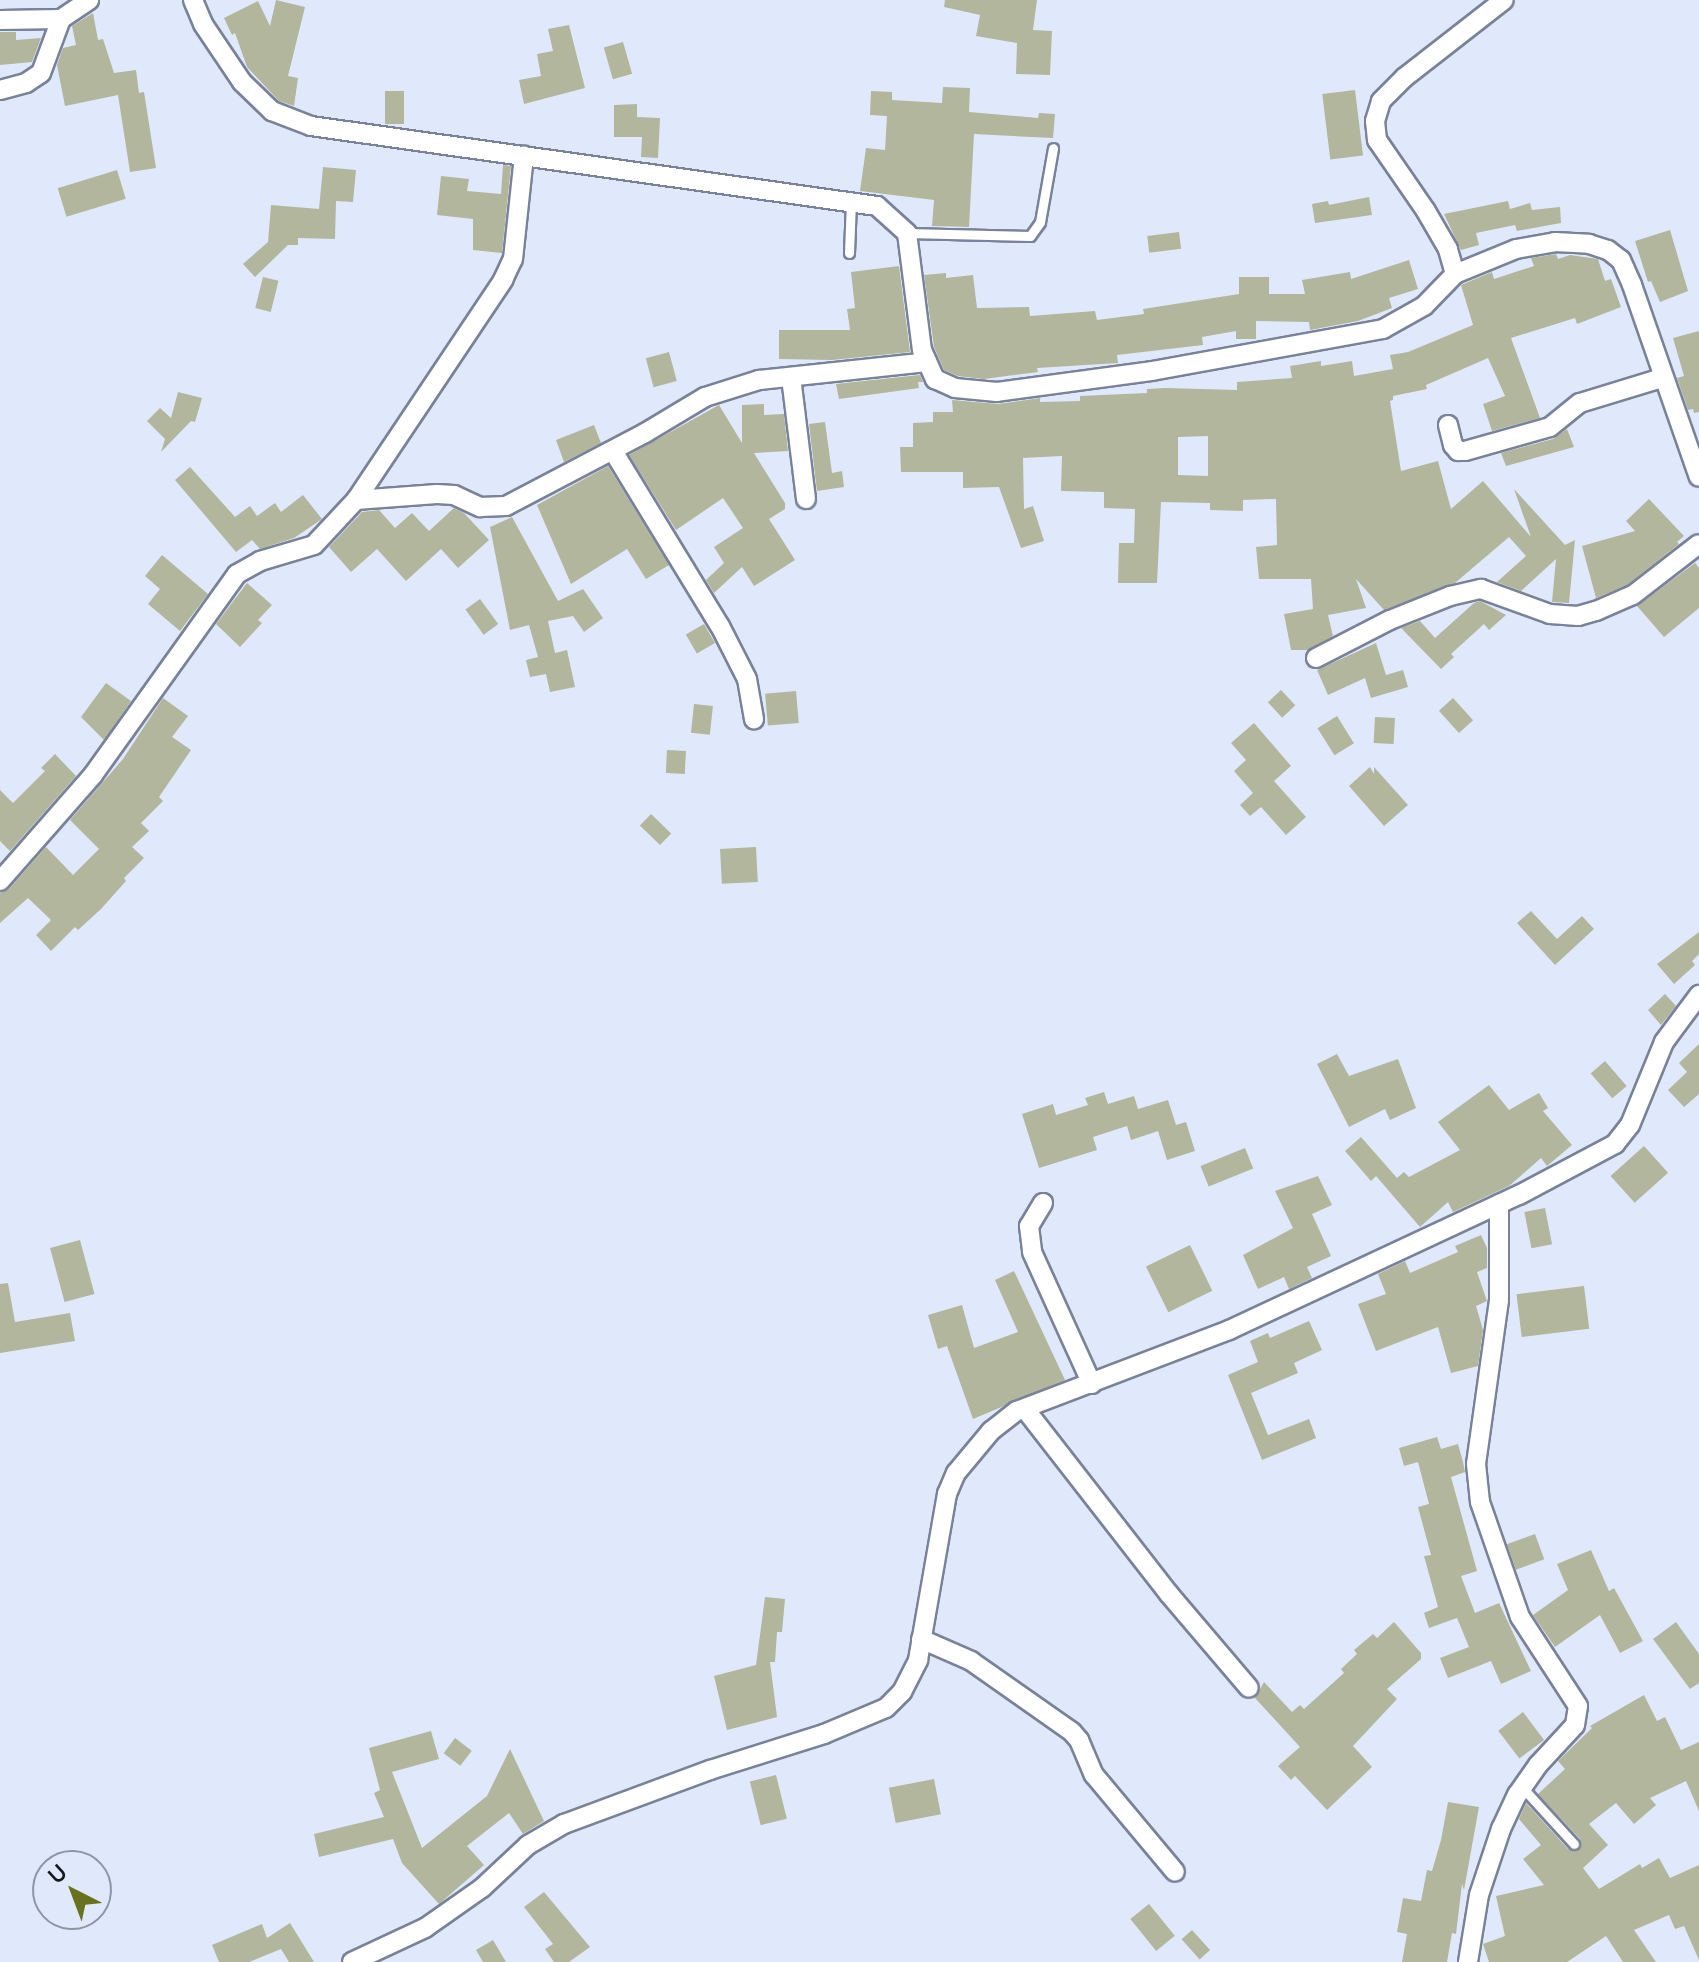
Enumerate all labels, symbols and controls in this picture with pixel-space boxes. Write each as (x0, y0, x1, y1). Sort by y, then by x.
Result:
north arrow (32, 1850, 112, 1930)
text: U (41, 1857, 73, 1890)

